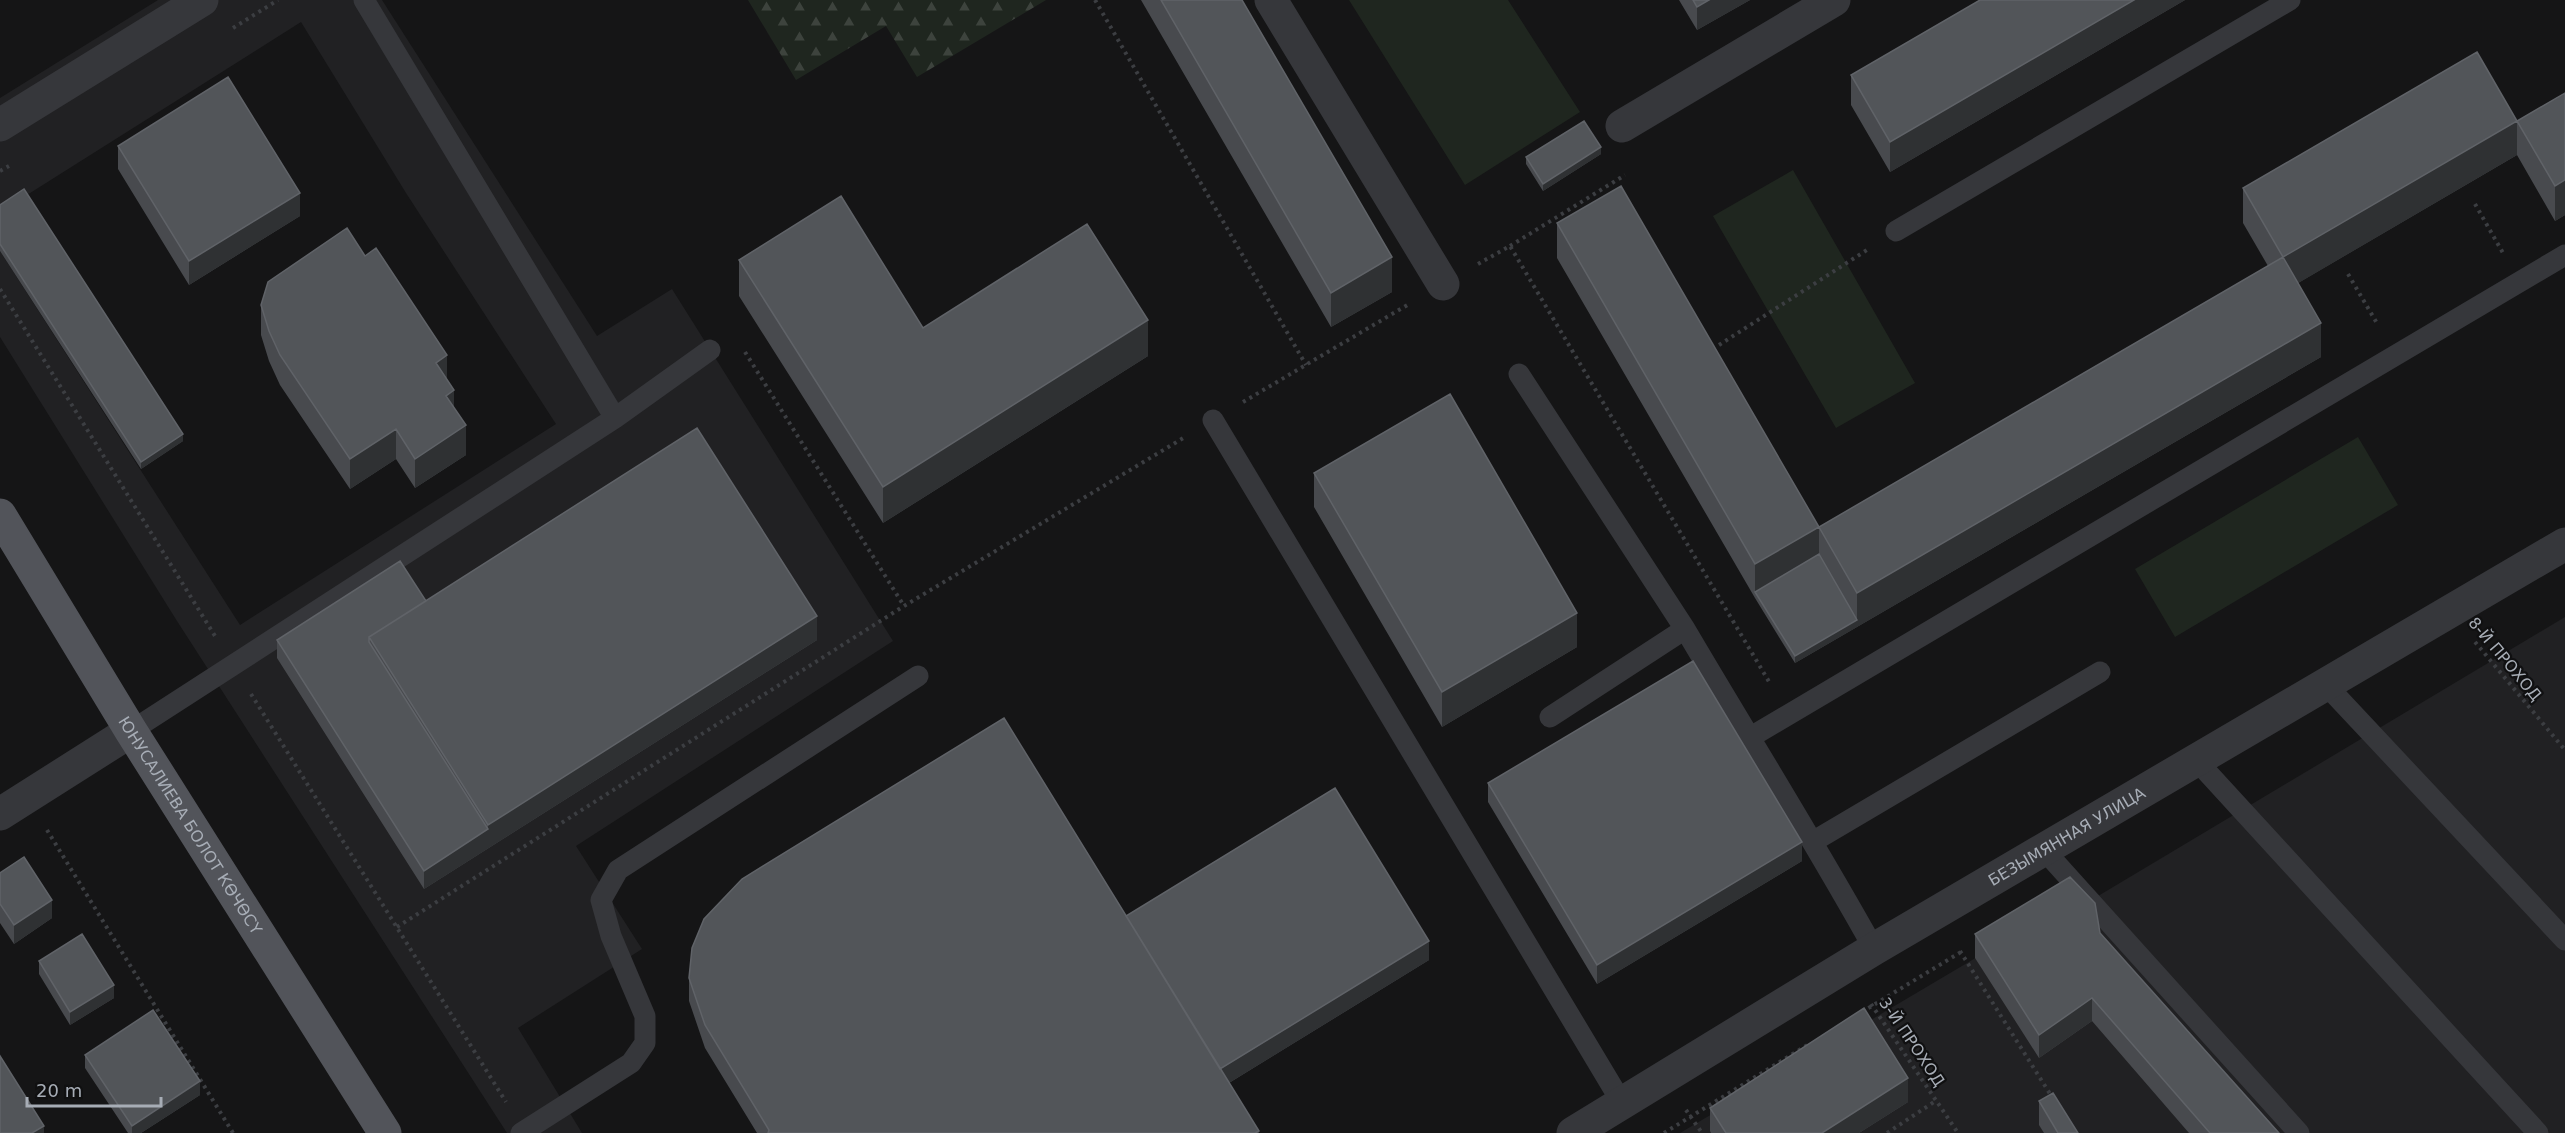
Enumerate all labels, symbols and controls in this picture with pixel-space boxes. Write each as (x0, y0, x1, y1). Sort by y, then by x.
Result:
street label: 8-Й ПРОХОД (2465, 613, 2545, 705)
street label: ЮНУСАЛИЕВА БОЛОТ КӨЧӨСҮ (115, 713, 266, 938)
street label: БЕЗЫМЯННАЯ УЛИЦА (1985, 783, 2149, 890)
street label: 3-Й ПРОХОД (1875, 994, 1949, 1090)
scale bar (27, 1070, 160, 1108)
text: 20 m (36, 1080, 82, 1101)

